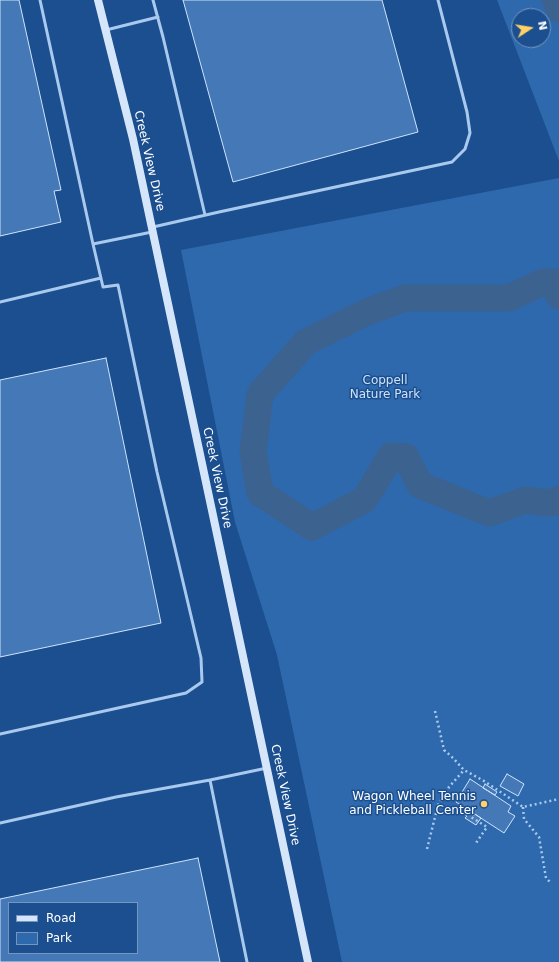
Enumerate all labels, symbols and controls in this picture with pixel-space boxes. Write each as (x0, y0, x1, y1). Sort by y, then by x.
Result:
north arrow (511, 8, 551, 48)
text: N (535, 20, 550, 31)
street label: Creek View Drive (130, 109, 168, 213)
park label: Coppell Nature Park (350, 374, 420, 402)
street label: Creek View Drive (199, 426, 235, 530)
street label: Creek View Drive (267, 743, 303, 847)
place label: Wagon Wheel Tennis and Pickleball Center (349, 790, 476, 818)
marker: Wagon Wheel Tennis and Pickleball Center (479, 799, 489, 809)
legend (8, 902, 138, 954)
text: Road (46, 911, 76, 925)
text: Park (46, 931, 72, 945)

